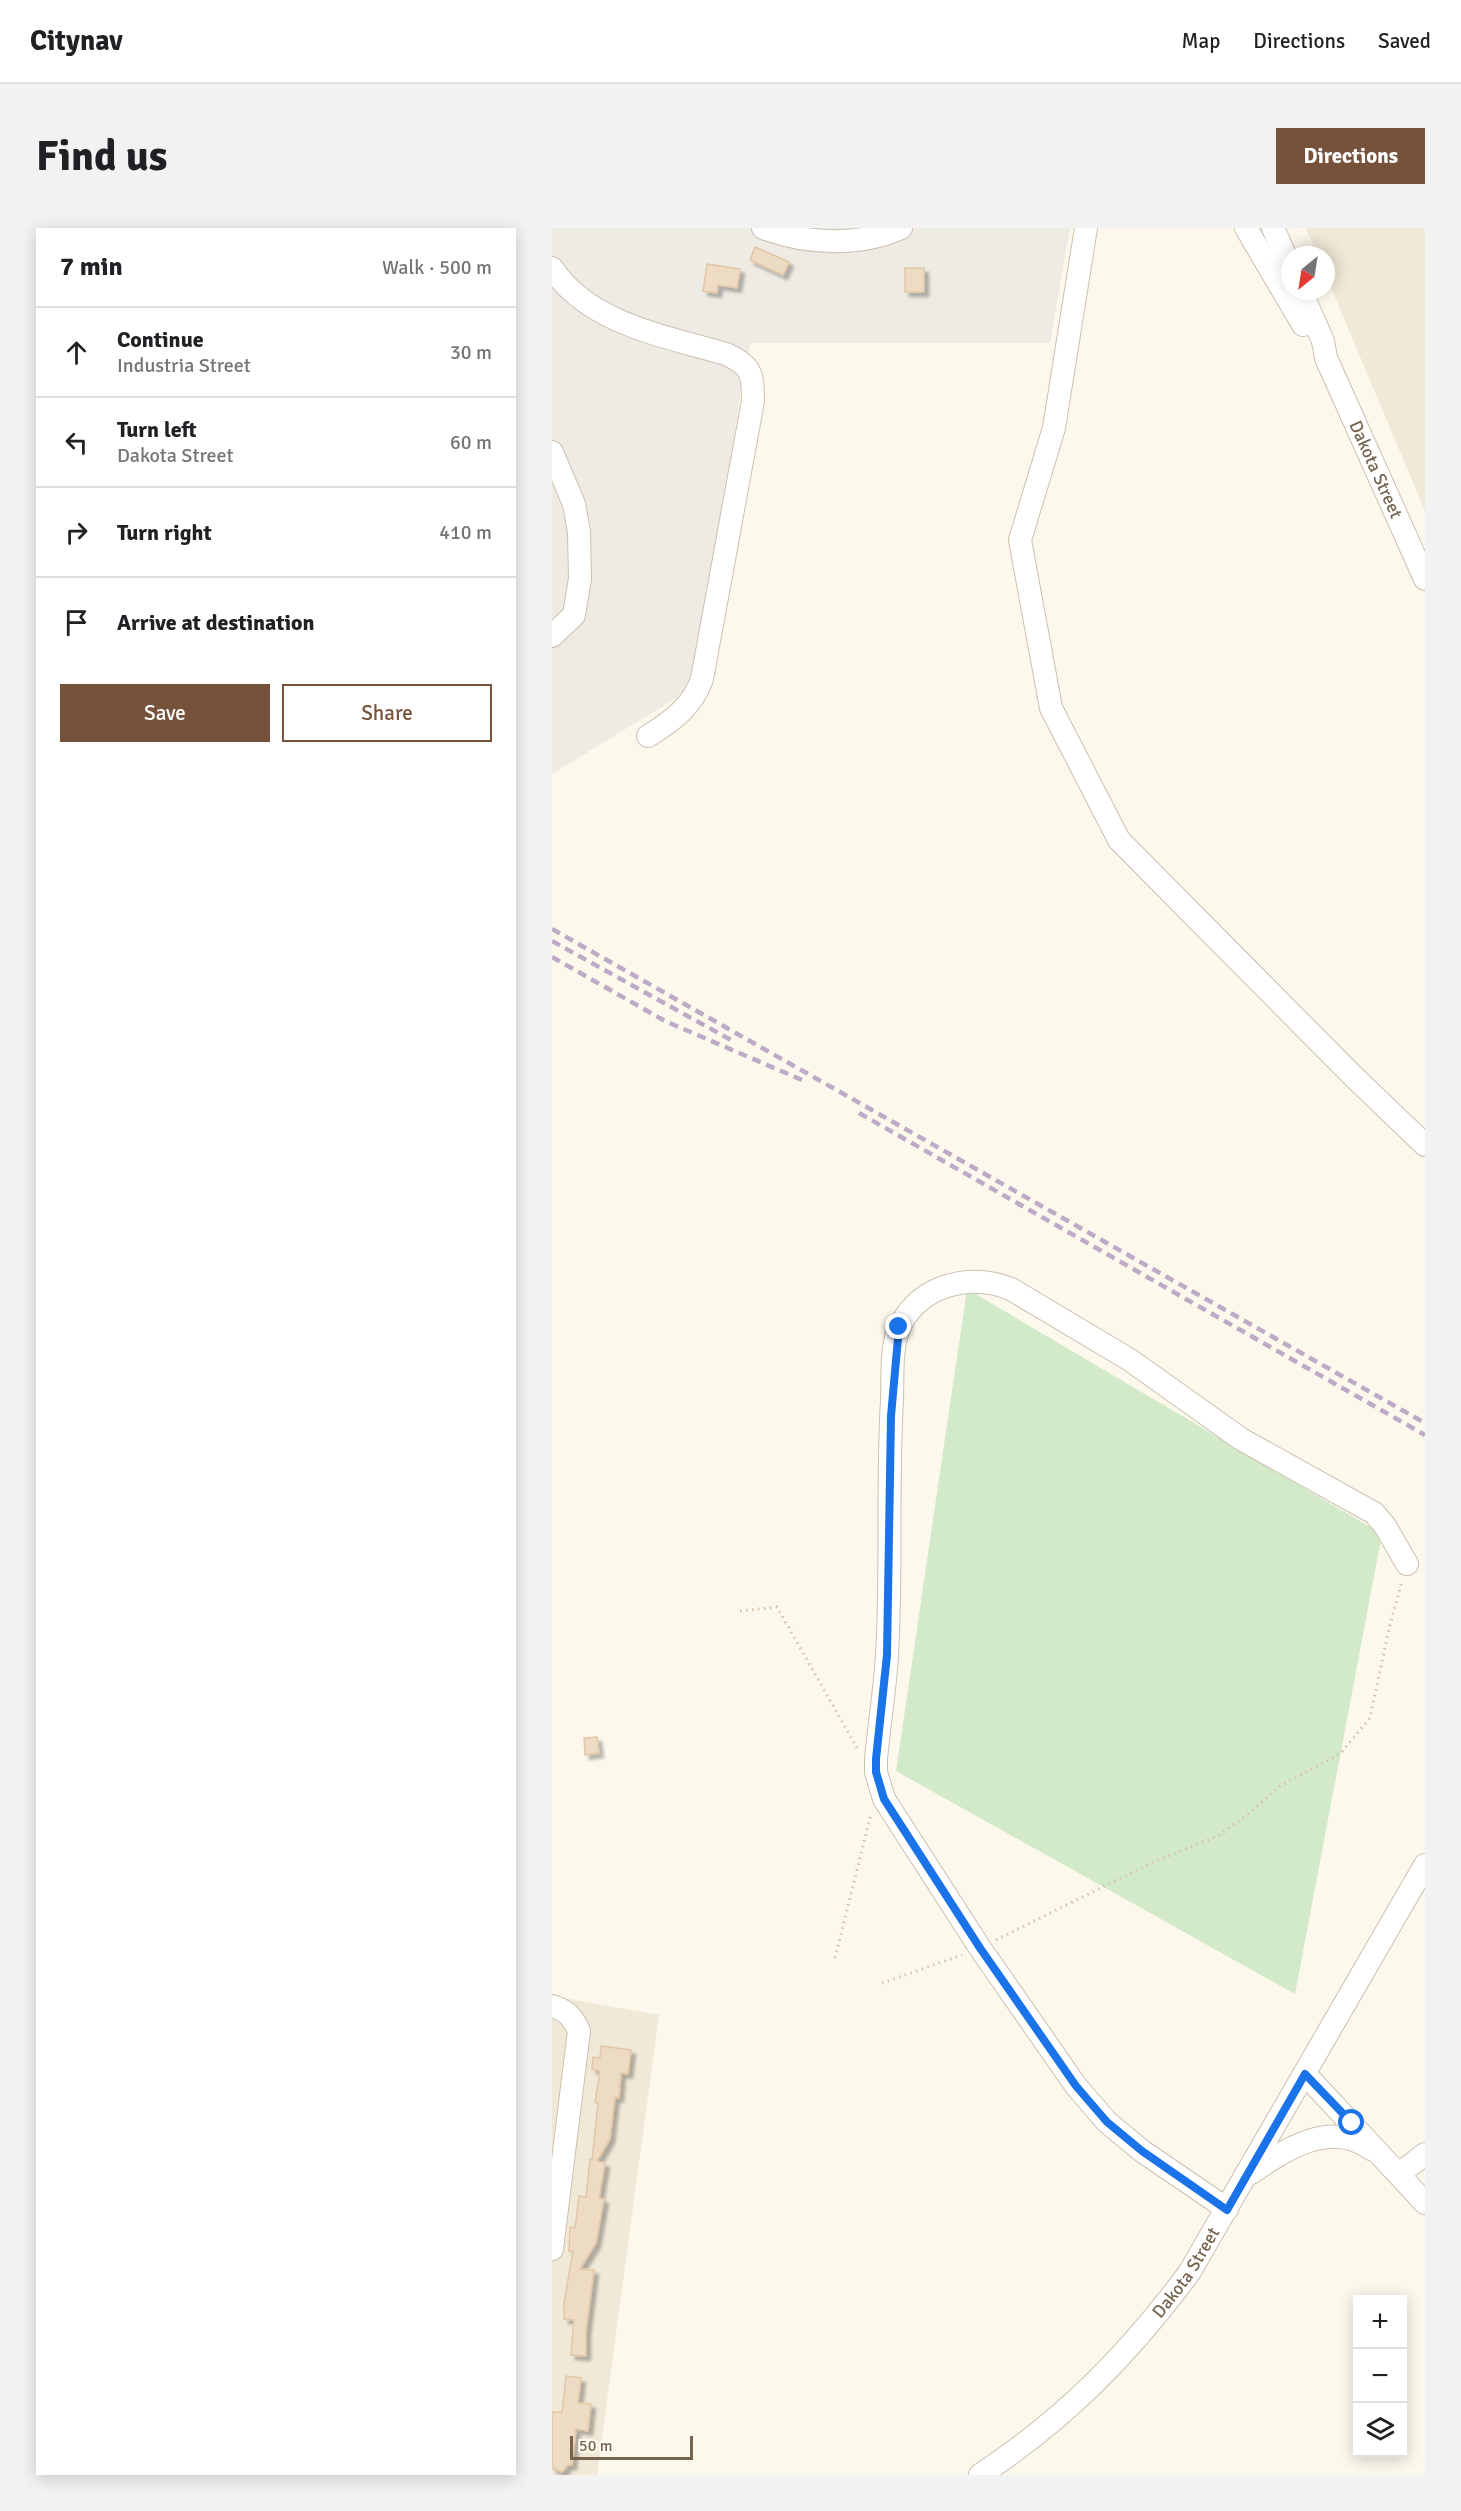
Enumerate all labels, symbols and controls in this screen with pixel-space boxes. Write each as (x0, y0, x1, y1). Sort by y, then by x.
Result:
text: Citynav (30, 24, 123, 58)
text: Map (1182, 28, 1220, 54)
text: Directions (1253, 28, 1345, 54)
text: Saved (1378, 28, 1431, 54)
button: Directions (1276, 128, 1425, 184)
text: Find us (36, 131, 167, 182)
north arrow (1281, 246, 1335, 300)
text: 7 min (60, 251, 123, 283)
text: Walk · 500 m (382, 255, 492, 280)
text: Continue (117, 326, 204, 353)
icon: ahead (60, 336, 93, 369)
text: 30 m (450, 340, 492, 365)
text: Industria Street (117, 353, 251, 378)
text: Turn left (117, 416, 197, 443)
street label: Dakota Street (1344, 417, 1407, 522)
icon: left (60, 426, 93, 459)
text: 60 m (450, 430, 492, 455)
text: Dakota Street (117, 443, 233, 468)
icon: right (60, 516, 93, 549)
text: Turn right (117, 519, 212, 546)
text: 410 m (439, 520, 492, 545)
icon: arrive (60, 606, 93, 639)
text: Arrive at destination (117, 609, 314, 636)
button: Save (60, 684, 270, 742)
button: Share (282, 684, 492, 742)
route end (885, 1313, 911, 1339)
route start (1338, 2109, 1364, 2135)
street label: Dakota Street (1147, 2223, 1224, 2322)
map controls (1353, 2295, 1407, 2457)
button: + (1353, 2295, 1407, 2349)
button: − (1353, 2349, 1407, 2403)
button: layers (1353, 2403, 1407, 2457)
scale bar (570, 2433, 693, 2460)
text: 50 m (579, 2436, 613, 2456)

